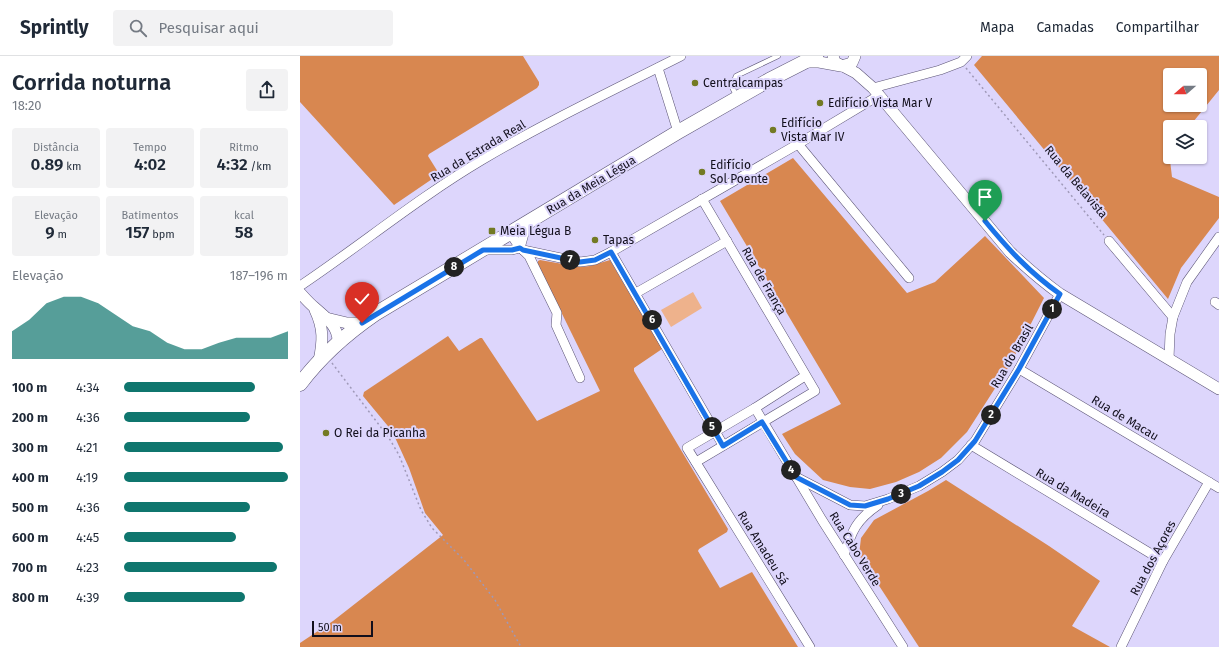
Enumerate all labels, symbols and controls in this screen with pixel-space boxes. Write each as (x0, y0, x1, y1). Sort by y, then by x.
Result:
search box (113, 10, 393, 46)
text: Sprintly (20, 16, 89, 39)
icon: search (127, 17, 149, 39)
text: Pesquisar aqui (159, 19, 259, 37)
text: Mapa (980, 19, 1014, 36)
text: Camadas (1036, 19, 1094, 36)
text: Compartilhar (1116, 19, 1199, 36)
north arrow (1163, 68, 1207, 112)
map controls (1163, 68, 1207, 164)
text: Corrida noturna (12, 69, 171, 96)
button: share (246, 69, 288, 111)
place label: Centralcampas (703, 76, 783, 90)
marker: Centralcampas (690, 78, 700, 88)
place label: Edifício Vista Mar V (828, 96, 932, 110)
text: 18:20 (12, 98, 42, 113)
marker: Edifício Vista Mar V (815, 98, 825, 108)
place label: Edifício Vista Mar IV (781, 116, 845, 144)
street label: Rua da Estrada Real (428, 117, 528, 185)
button: layers (1163, 120, 1207, 164)
marker: Edifício Vista Mar IV (768, 125, 778, 135)
text: Distância (33, 141, 79, 154)
text: Tempo (133, 141, 167, 154)
text: Ritmo (229, 141, 259, 154)
street label: Rua da Belavista (1042, 143, 1110, 221)
street label: Rua da Meia Légua (544, 153, 638, 217)
text: 0.89 (31, 154, 63, 175)
text: 4:02 (134, 154, 166, 175)
text: 4:32 (217, 154, 248, 175)
place label: Edifício Sol Poente (710, 158, 768, 186)
text: km (63, 160, 81, 173)
text: /km (248, 160, 271, 173)
marker: Edifício Sol Poente (697, 167, 707, 177)
pin (968, 180, 1002, 221)
icon: arrive (974, 186, 996, 208)
text: Elevação (34, 209, 78, 222)
text: Batimentos (122, 209, 178, 222)
text: kcal (234, 209, 254, 222)
text: 9 (45, 222, 55, 243)
text: 157 (125, 222, 149, 243)
text: 58 (235, 222, 253, 243)
place label: Meia Légua B (500, 224, 571, 238)
marker: Meia Légua B (487, 226, 497, 236)
text: m (55, 228, 67, 241)
text: bpm (149, 228, 175, 241)
place label: Tapas (603, 233, 635, 247)
marker: Tapas (590, 235, 600, 245)
street label: Rua de França (739, 244, 789, 318)
pin: 7 (560, 250, 580, 270)
text: 7 (567, 253, 573, 266)
pin: 8 (444, 257, 464, 277)
text: 8 (451, 260, 457, 273)
text: Elevação (12, 268, 64, 283)
text: 187–196 m (230, 268, 288, 283)
pin (345, 282, 379, 323)
icon: check (351, 288, 373, 310)
pin: 1 (1042, 299, 1062, 319)
text: 1 (1049, 302, 1055, 315)
pin: 6 (642, 310, 662, 330)
text: 6 (649, 313, 655, 326)
street label: Rua do Brasil (988, 321, 1036, 391)
text: 100 m (12, 380, 47, 395)
text: 4:34 (76, 380, 100, 395)
street label: Rua de Macau (1089, 392, 1161, 444)
pin: 2 (981, 405, 1001, 425)
text: 2 (988, 408, 994, 421)
text: 200 m (12, 410, 48, 425)
text: 4:36 (76, 410, 100, 425)
pin: 5 (702, 417, 722, 437)
text: 5 (709, 420, 715, 433)
place label: O Rei da Picanha (334, 426, 426, 440)
marker: O Rei da Picanha (321, 428, 331, 438)
text: 300 m (12, 440, 48, 455)
text: 4:21 (76, 440, 98, 455)
pin: 4 (781, 460, 801, 480)
text: 4 (788, 463, 794, 476)
street label: Rua da Madeira (1033, 465, 1113, 521)
text: 400 m (12, 470, 49, 485)
text: 4:19 (76, 470, 98, 485)
pin: 3 (891, 484, 911, 504)
text: 3 (898, 487, 904, 500)
text: 500 m (12, 500, 48, 515)
text: 4:36 (76, 500, 100, 515)
street label: Rua Amadeu Sá (735, 508, 791, 588)
street label: Rua Cabo Verde (826, 509, 884, 589)
street label: Rua dos Açores (1127, 518, 1179, 598)
text: 600 m (12, 530, 49, 545)
text: 4:45 (76, 530, 99, 545)
text: 700 m (12, 560, 47, 575)
text: 4:23 (76, 560, 99, 575)
text: 800 m (12, 590, 49, 605)
text: 4:39 (76, 590, 99, 605)
scale bar (312, 619, 373, 638)
text: 50 m (318, 621, 342, 634)

